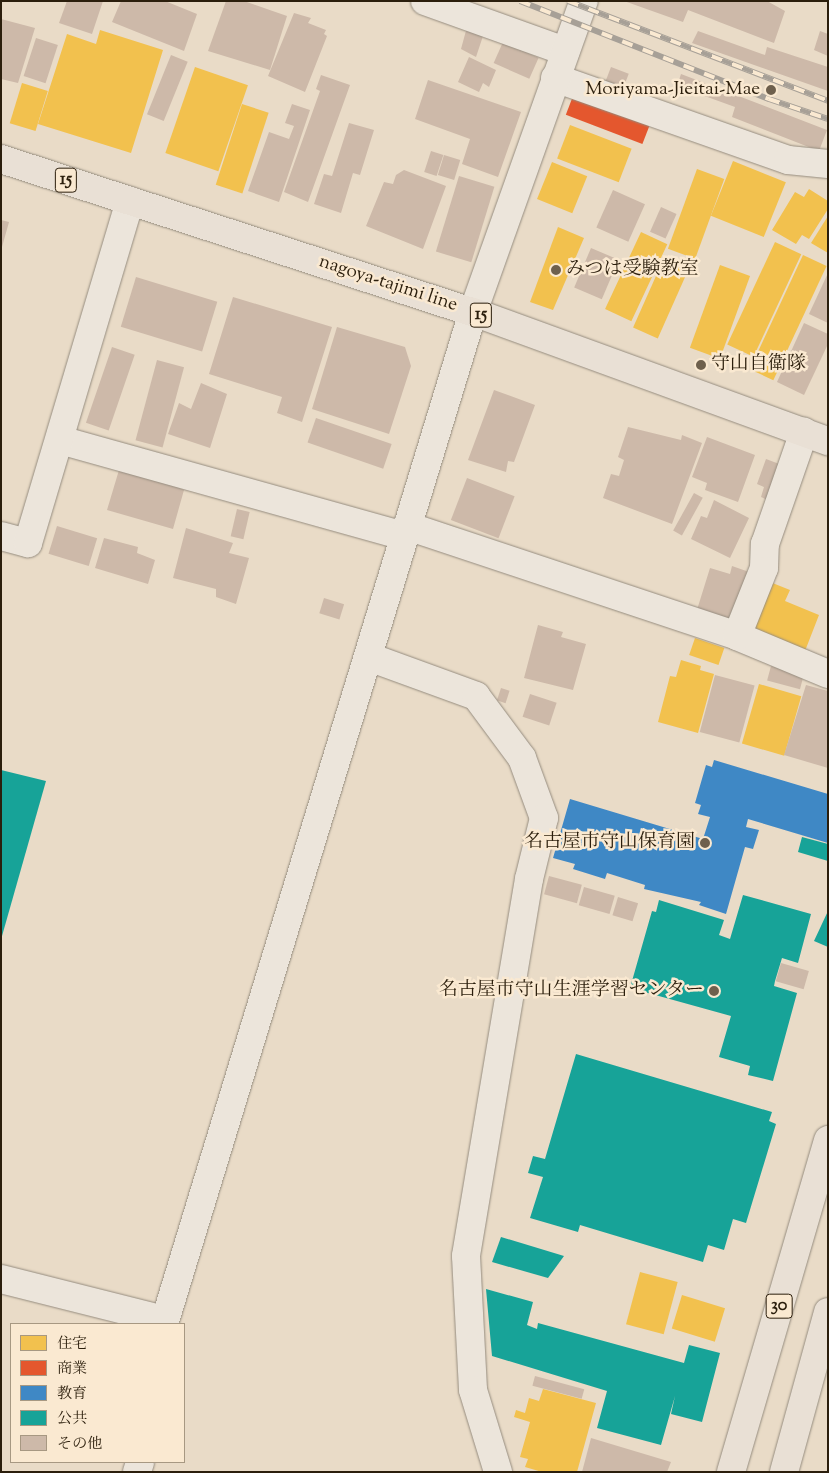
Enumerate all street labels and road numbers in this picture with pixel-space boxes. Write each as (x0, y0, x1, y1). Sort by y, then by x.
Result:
road number: 15 (55, 164, 77, 196)
street label: nagoya-tajimi line (316, 251, 460, 317)
road number: 15 (470, 300, 492, 330)
road number: 30 (765, 1290, 793, 1322)

